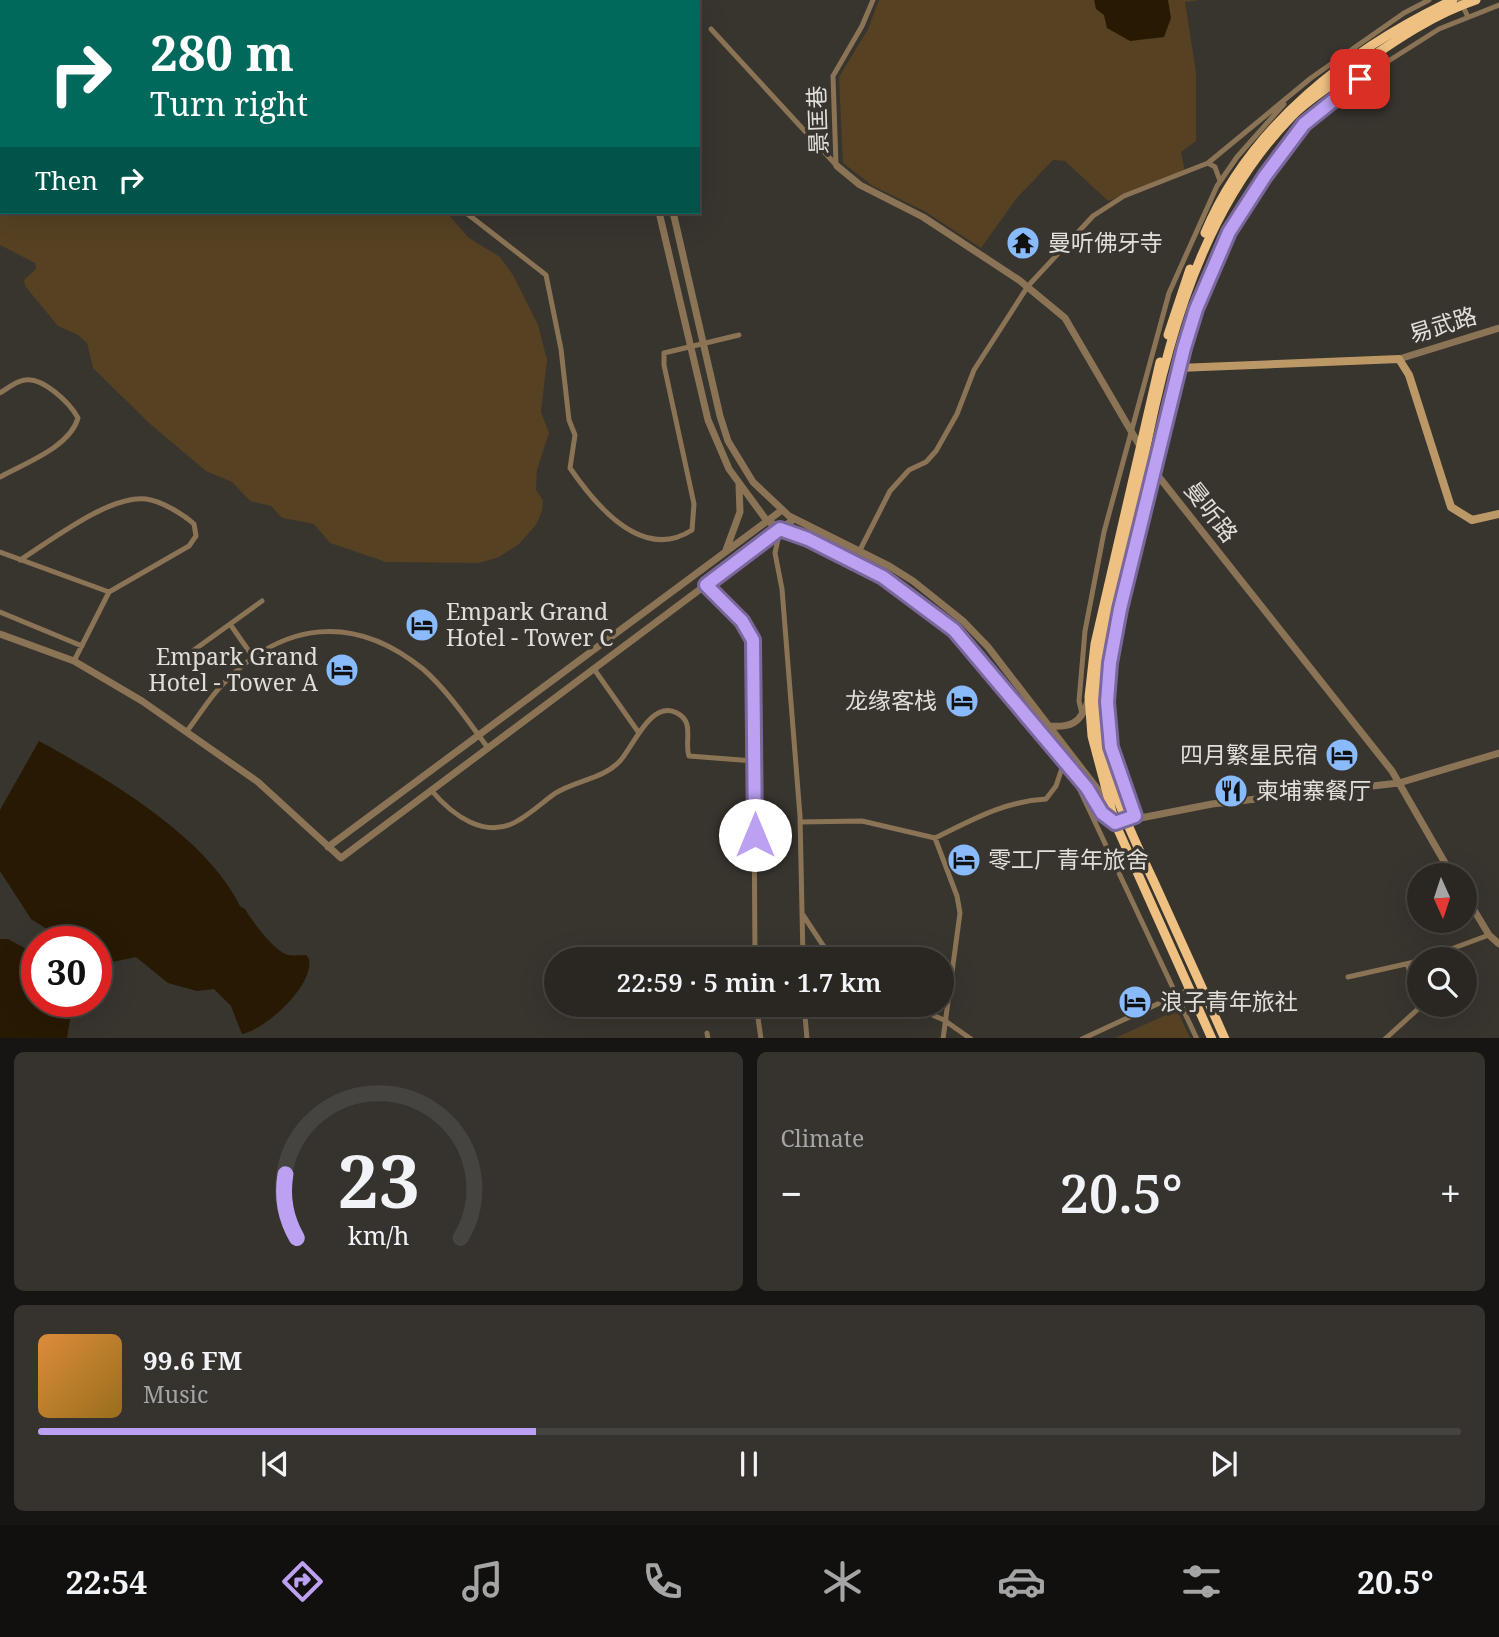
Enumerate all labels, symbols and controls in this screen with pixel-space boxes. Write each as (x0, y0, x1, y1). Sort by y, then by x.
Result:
text: 280 m (150, 19, 294, 85)
icon: right (35, 28, 126, 119)
pin (1330, 49, 1390, 109)
icon: arrive (1341, 60, 1379, 98)
text: Turn right (150, 82, 308, 125)
street label: 景匡巷 (800, 85, 834, 155)
icon: right (112, 161, 150, 199)
text: Then (35, 162, 98, 198)
temple icon: 曼听佛牙寺 (1004, 224, 1042, 262)
place label: 曼听佛牙寺 (1048, 226, 1163, 258)
street label: 易武路 (1405, 299, 1480, 349)
street label: 曼听路 (1178, 474, 1246, 548)
place label: Empark Grand Hotel - Tower C (446, 595, 613, 653)
hotel icon: Empark Grand Hotel - Tower C (403, 606, 441, 644)
place label: Empark Grand Hotel - Tower A (148, 640, 319, 698)
hotel icon: Empark Grand Hotel - Tower A (323, 651, 361, 689)
hotel icon: 龙缘客栈 (943, 682, 981, 720)
place label: 龙缘客栈 (845, 684, 937, 716)
hotel icon: 四月繁星民宿 (1323, 736, 1361, 774)
place label: 四月繁星民宿 (1180, 738, 1318, 770)
restaurant icon: 柬埔寨餐厅 (1212, 772, 1250, 810)
place label: 柬埔寨餐厅 (1256, 774, 1371, 806)
position arrow (718, 798, 792, 872)
hotel icon: 零工厂青年旅舍 (945, 841, 983, 879)
place label: 零工厂青年旅舍 (988, 843, 1149, 875)
north arrow (1407, 863, 1477, 933)
map controls (1407, 863, 1477, 1017)
speed limit sign: 30 (21, 926, 112, 1017)
button: search (1407, 947, 1477, 1017)
text: 22:59 · 5 min · 1.7 km (617, 964, 881, 1000)
hotel icon: 浪子青年旅社 (1116, 983, 1154, 1021)
place label: 浪子青年旅社 (1160, 985, 1298, 1017)
text: Climate (781, 1122, 864, 1154)
text: 23 (337, 1130, 419, 1229)
text: 20.5° (1060, 1157, 1183, 1228)
text: − (781, 1167, 803, 1219)
text: + (1440, 1167, 1461, 1219)
text: km/h (348, 1217, 409, 1251)
text: 99.6 FM (143, 1342, 242, 1378)
text: Music (143, 1378, 208, 1410)
icon: previous (256, 1445, 294, 1483)
icon: pause (730, 1445, 768, 1483)
icon: next (1205, 1445, 1243, 1483)
icon: directions (278, 1557, 327, 1606)
icon: music (458, 1557, 507, 1606)
icon: phone (638, 1557, 687, 1606)
icon: climate (818, 1557, 867, 1606)
icon: car (997, 1557, 1046, 1606)
icon: filters (1177, 1557, 1226, 1606)
text: 22:54 (65, 1560, 147, 1603)
text: 20.5° (1357, 1560, 1433, 1603)

